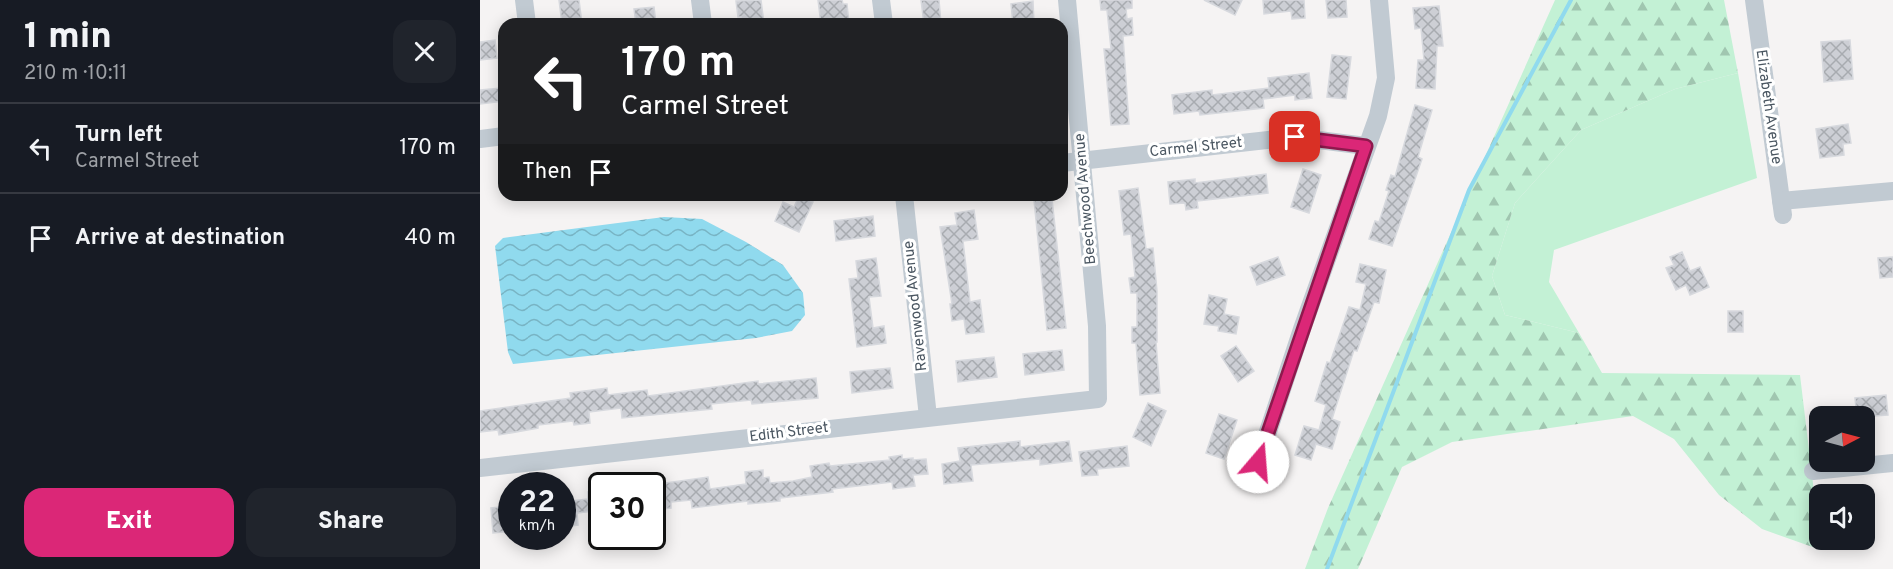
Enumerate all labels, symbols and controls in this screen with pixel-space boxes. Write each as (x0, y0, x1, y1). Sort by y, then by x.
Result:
text: 1 min (24, 15, 112, 61)
button: close (393, 20, 456, 83)
text: 170 m (621, 38, 735, 91)
icon: left (522, 42, 600, 120)
street label: Elizabeth Avenue (1751, 48, 1785, 166)
text: 210 m · 10:11 (24, 61, 127, 87)
text: Carmel Street (621, 90, 789, 124)
pin (1269, 111, 1320, 162)
icon: arrive (1278, 120, 1311, 153)
text: Turn left (75, 122, 163, 149)
icon: left (24, 132, 57, 165)
street label: Beechwood Avenue (1071, 133, 1101, 265)
street label: Carmel Street (1149, 134, 1243, 162)
text: 170 m (399, 135, 456, 162)
text: Carmel Street (75, 149, 199, 175)
icon: arrive (584, 156, 617, 189)
text: Then (522, 159, 572, 186)
icon: arrive (24, 222, 57, 255)
text: Arrive at destination (75, 225, 285, 252)
text: 40 m (404, 225, 456, 252)
street label: Ravenwood Avenue (900, 240, 932, 372)
north arrow (1809, 406, 1875, 472)
map controls (1809, 406, 1875, 550)
street label: Edith Street (748, 419, 830, 447)
position arrow (1226, 430, 1290, 494)
speed limit sign: 30 (588, 472, 666, 550)
button: sound (1809, 484, 1875, 550)
text: 22 (519, 485, 555, 522)
button: Exit (24, 488, 234, 557)
button: Share (246, 488, 456, 557)
text: km/h (519, 517, 555, 536)

